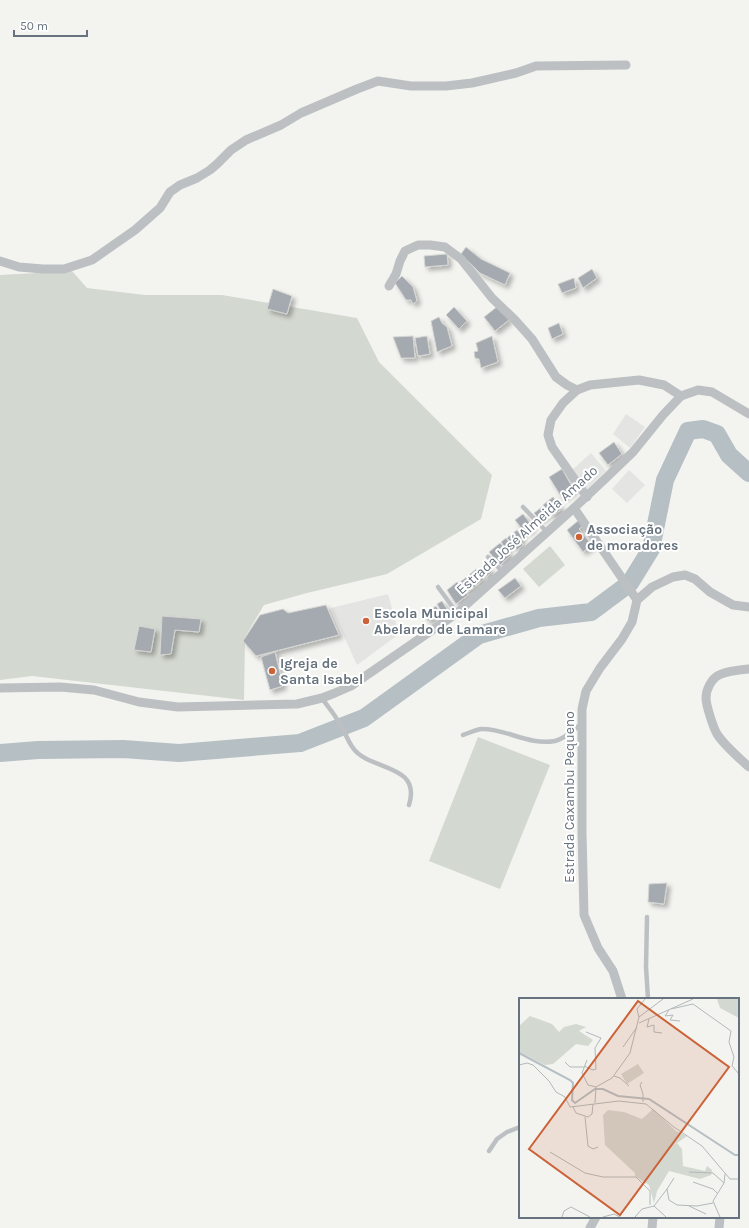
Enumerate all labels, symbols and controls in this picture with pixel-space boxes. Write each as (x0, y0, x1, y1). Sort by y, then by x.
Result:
scale bar (14, 12, 87, 38)
text: 50 m (20, 19, 48, 33)
street label: Estrada José Almeida Amado (453, 462, 601, 598)
place label: Associação de moradores (587, 521, 678, 554)
marker: Associação de moradores (574, 532, 584, 542)
place label: Escola Municipal Abelardo de Lamare (374, 605, 506, 638)
marker: Escola Municipal Abelardo de Lamare (361, 616, 371, 626)
place label: Igreja de Santa Isabel (280, 655, 363, 688)
marker: Igreja de Santa Isabel (267, 666, 277, 676)
street label: Estrada Caxambu Pequeno (561, 711, 578, 883)
inset map (519, 998, 739, 1218)

